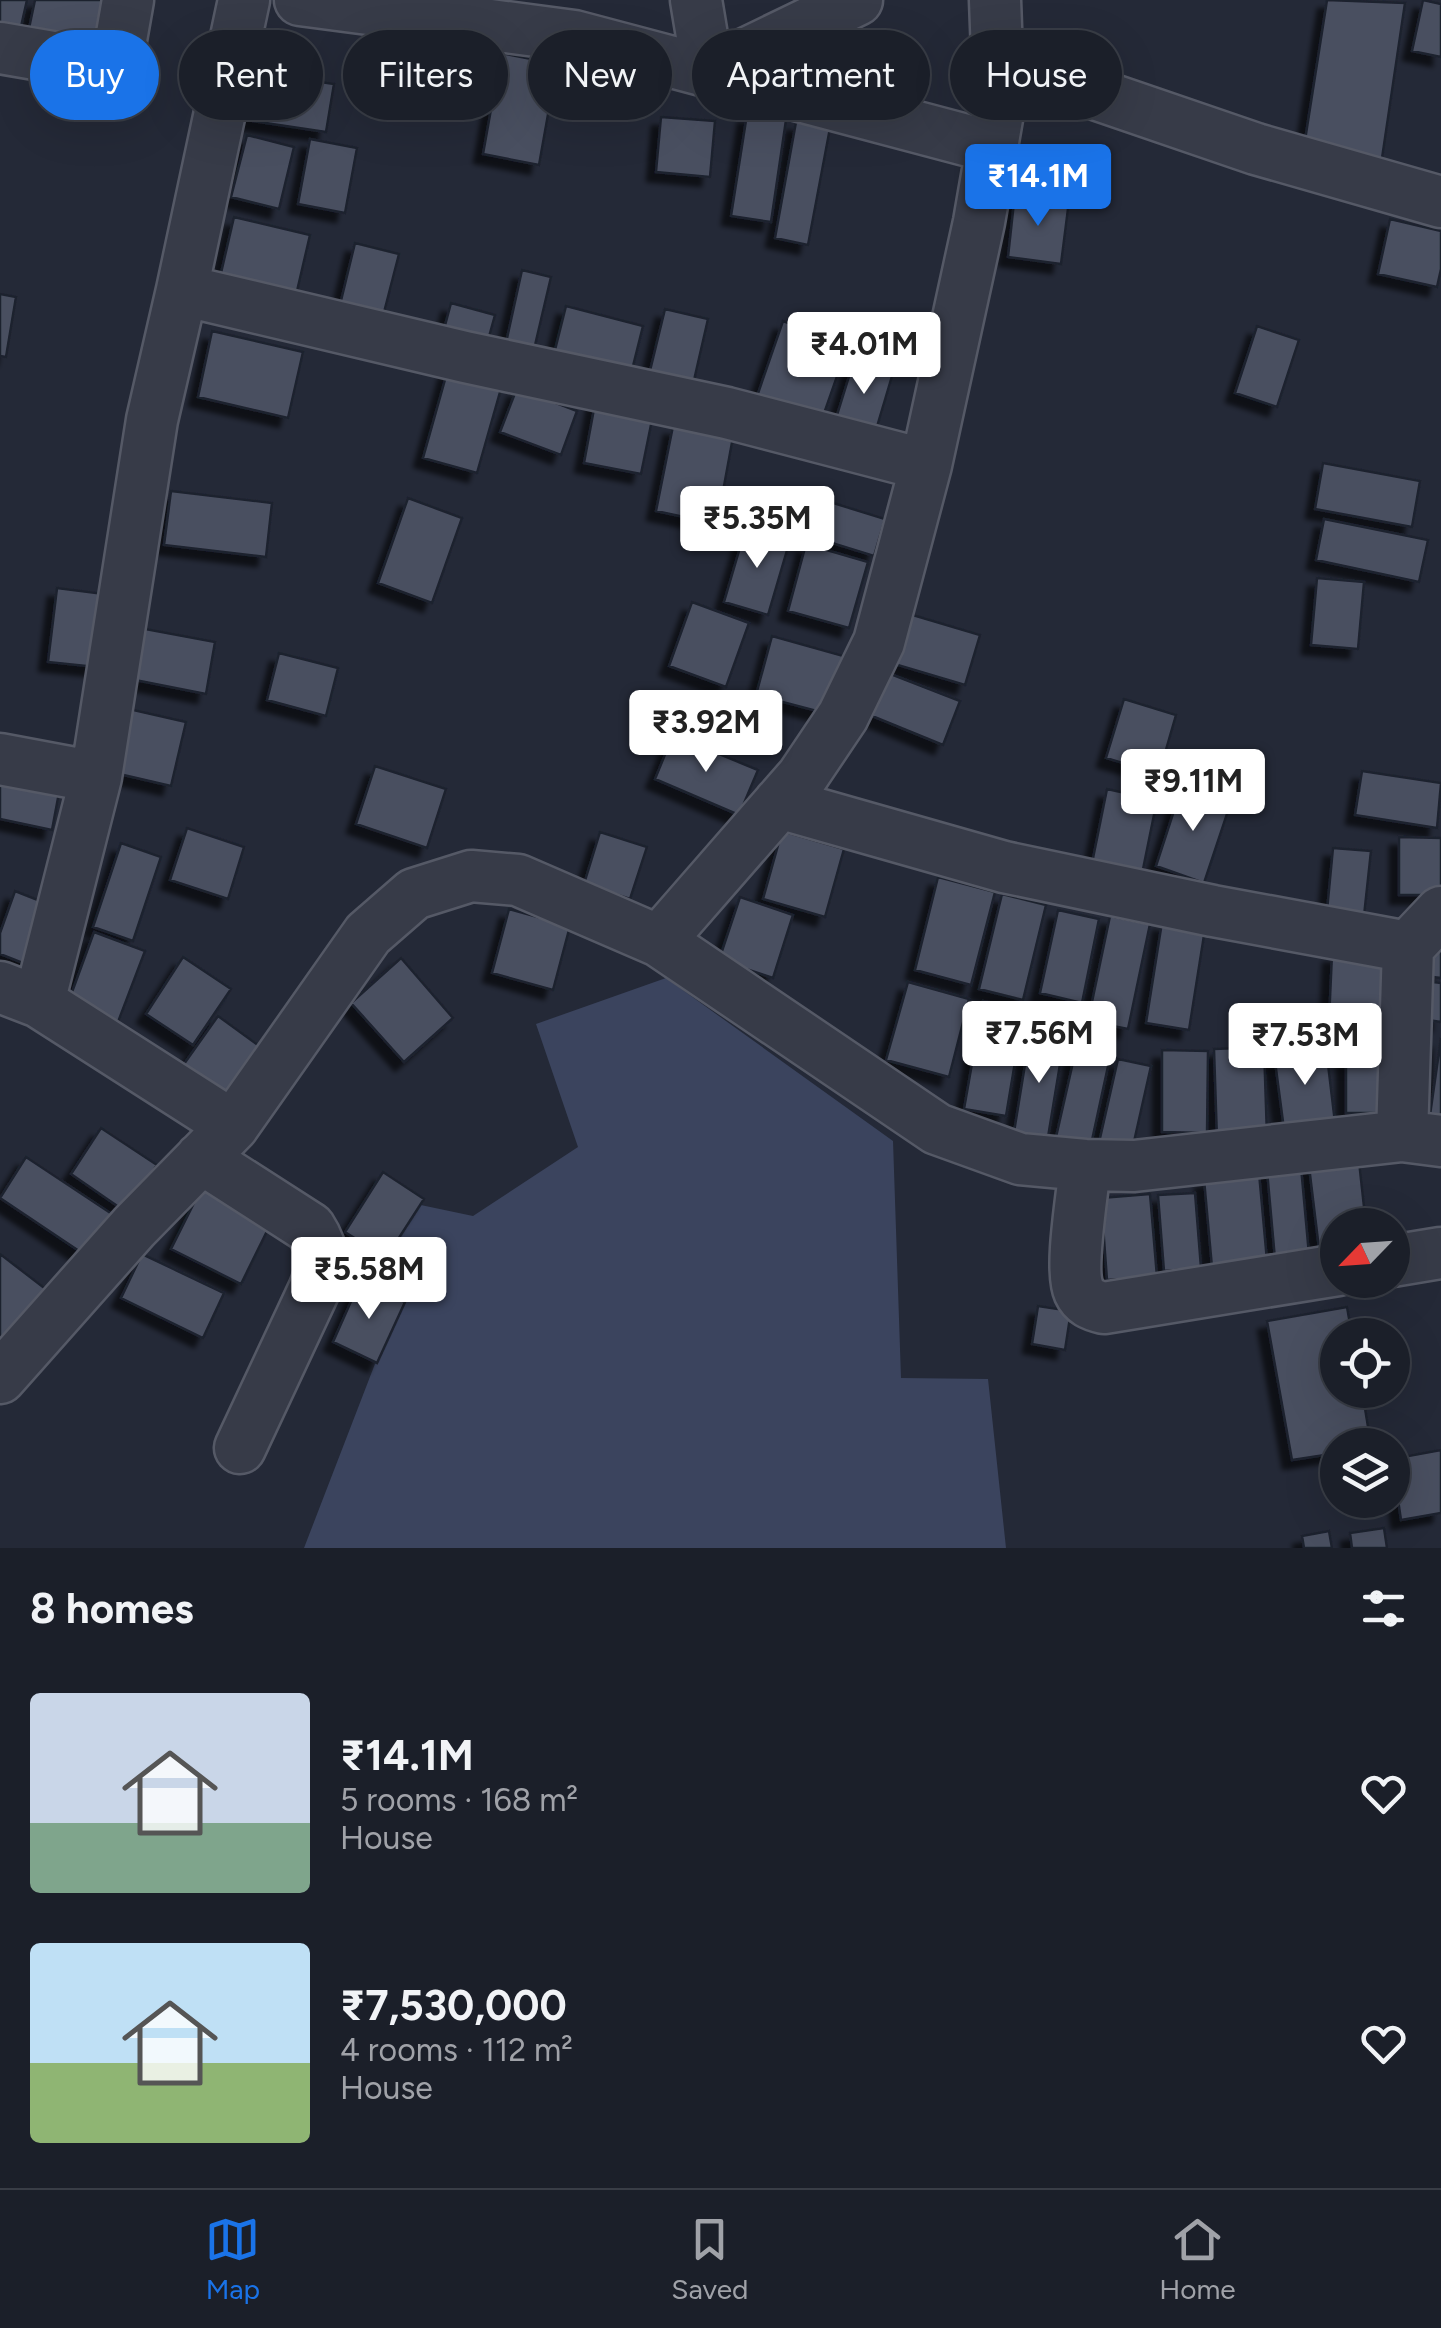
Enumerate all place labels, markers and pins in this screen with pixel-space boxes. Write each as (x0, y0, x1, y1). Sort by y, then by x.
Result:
pin: ₹14.1M (957, 144, 1119, 229)
pin: ₹4.01M (783, 312, 945, 397)
pin: ₹5.35M (676, 486, 838, 571)
pin: ₹3.92M (625, 690, 787, 775)
pin: ₹9.11M (1112, 749, 1274, 834)
pin: ₹7.56M (958, 1001, 1120, 1086)
pin: ₹7.53M (1224, 1003, 1386, 1088)
pin: ₹5.58M (288, 1237, 450, 1322)

